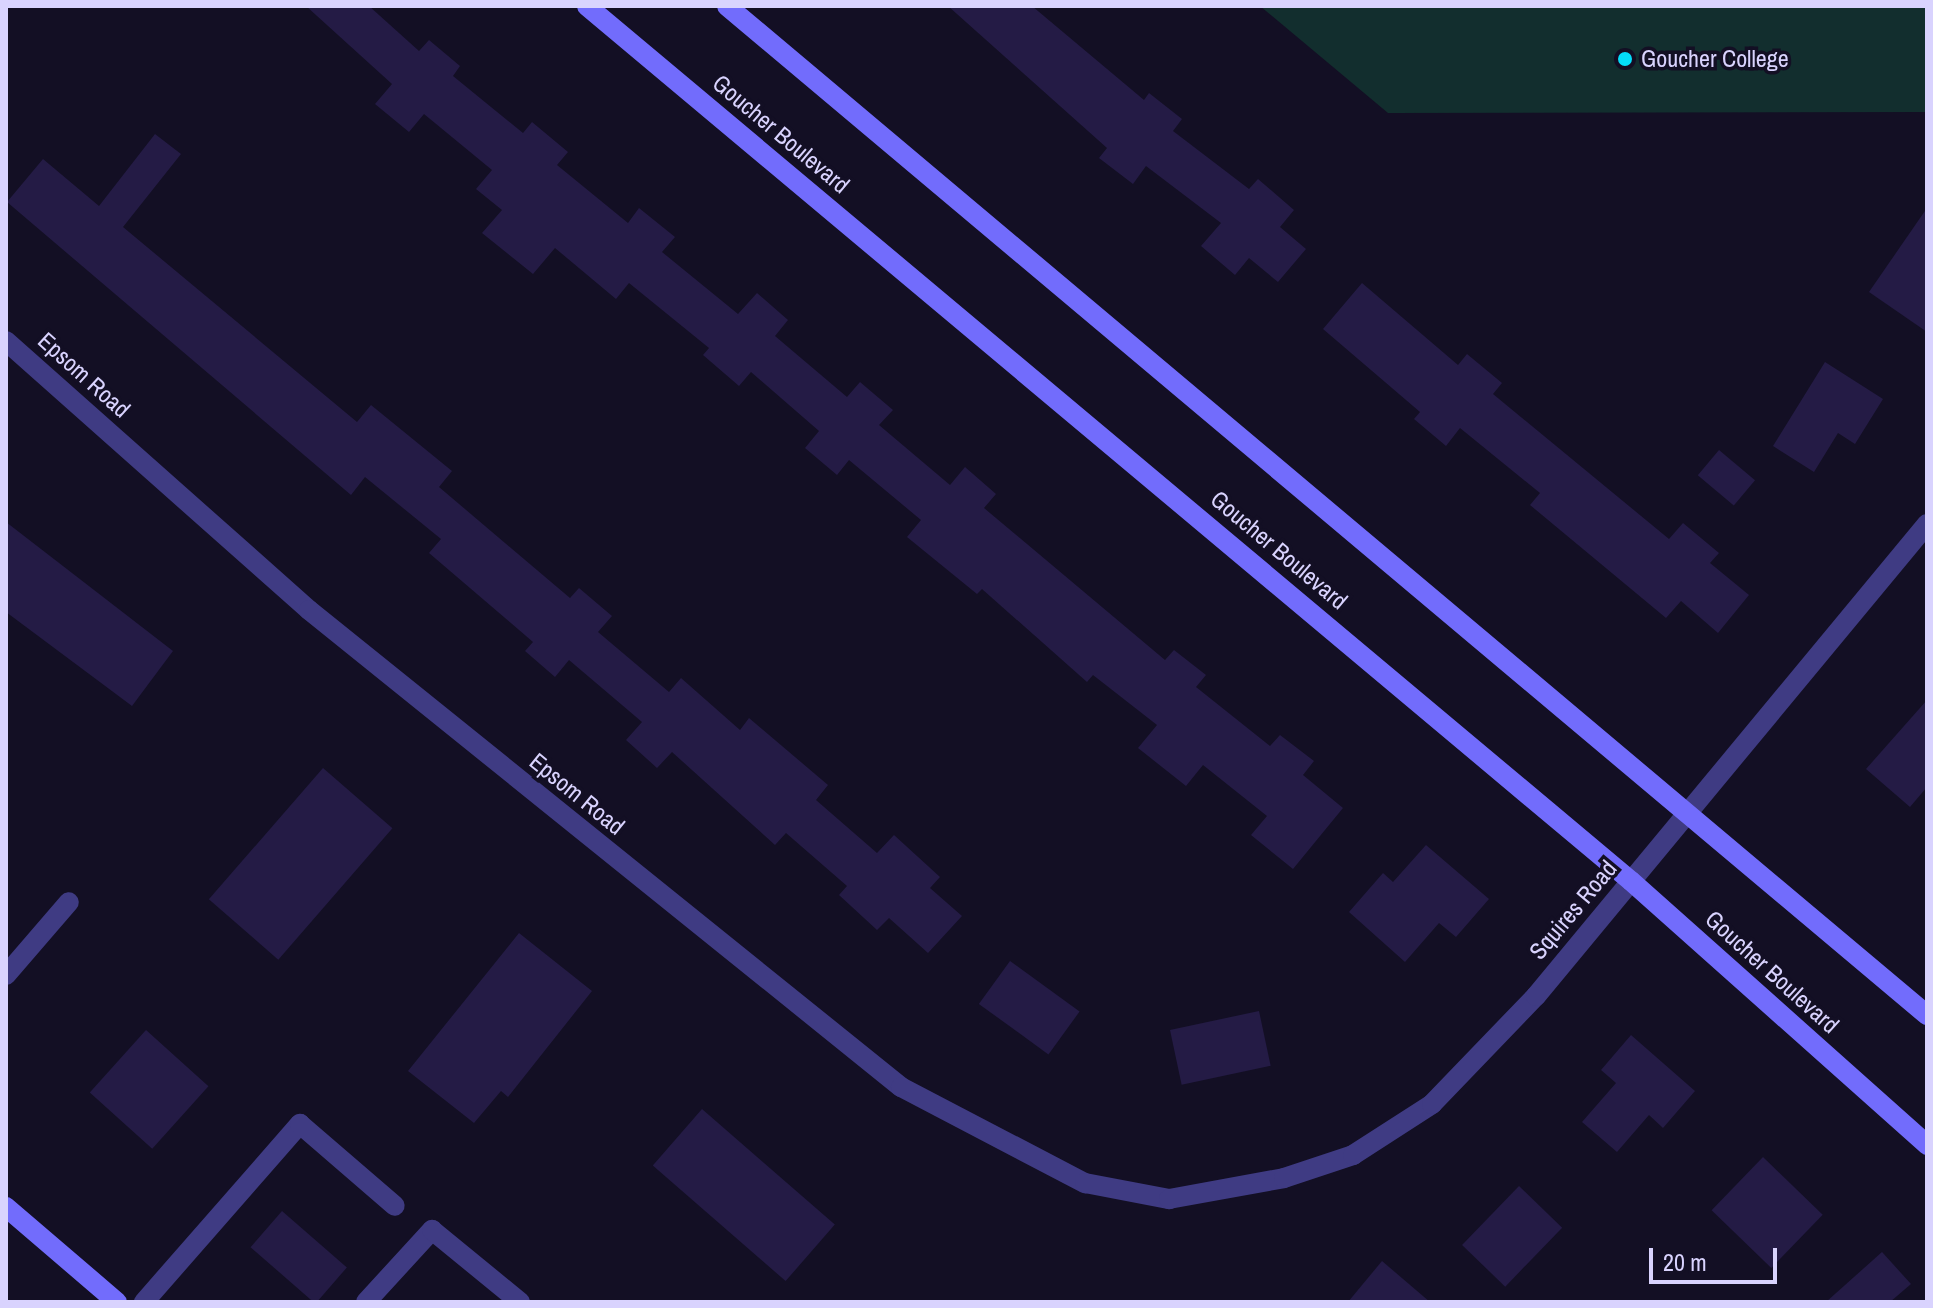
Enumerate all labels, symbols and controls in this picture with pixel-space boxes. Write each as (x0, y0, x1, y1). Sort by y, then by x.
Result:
place label: Goucher College (1641, 45, 1789, 73)
marker: Goucher College (1616, 50, 1634, 68)
street label: Goucher Boulevard (707, 68, 855, 200)
street label: Epsom Road (32, 326, 136, 424)
street label: Goucher Boulevard (1205, 484, 1353, 616)
street label: Epsom Road (524, 747, 630, 841)
street label: Squires Road (1523, 855, 1623, 965)
street label: Goucher Boulevard (1699, 905, 1845, 1039)
scale bar (1653, 1232, 1781, 1282)
text: 20 m (1663, 1246, 1707, 1278)

